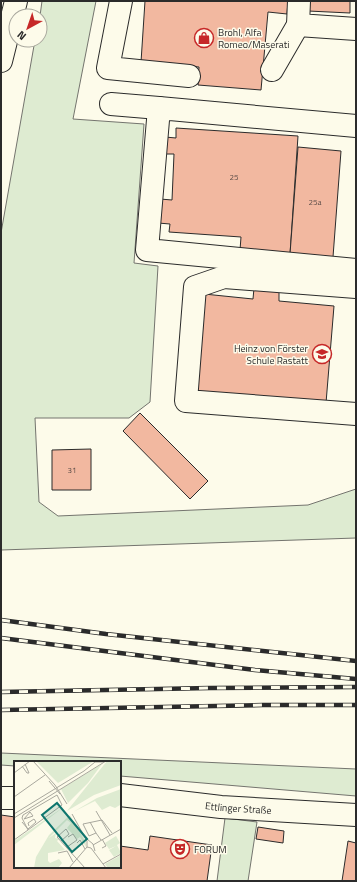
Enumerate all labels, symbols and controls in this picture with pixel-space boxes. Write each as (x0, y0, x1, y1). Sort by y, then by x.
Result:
north arrow (8, 8, 48, 48)
place label: Brohl, Alfa Romeo/Maserati (218, 25, 289, 52)
text: N (14, 27, 30, 44)
shop icon: Brohl, Alfa Romeo/Maserati (193, 27, 215, 49)
house number: 25 (230, 171, 239, 183)
house number: 25a (309, 196, 321, 208)
place label: Heinz von Förster Schule Rastatt (234, 341, 309, 368)
school or university icon: Heinz von Förster Schule Rastatt (311, 343, 333, 365)
house number: 31 (68, 464, 76, 476)
inset map (14, 761, 121, 868)
street label: Ettlinger Straße (204, 798, 272, 817)
theatre icon: FORUM (169, 838, 191, 860)
place label: FORUM (194, 842, 227, 857)

